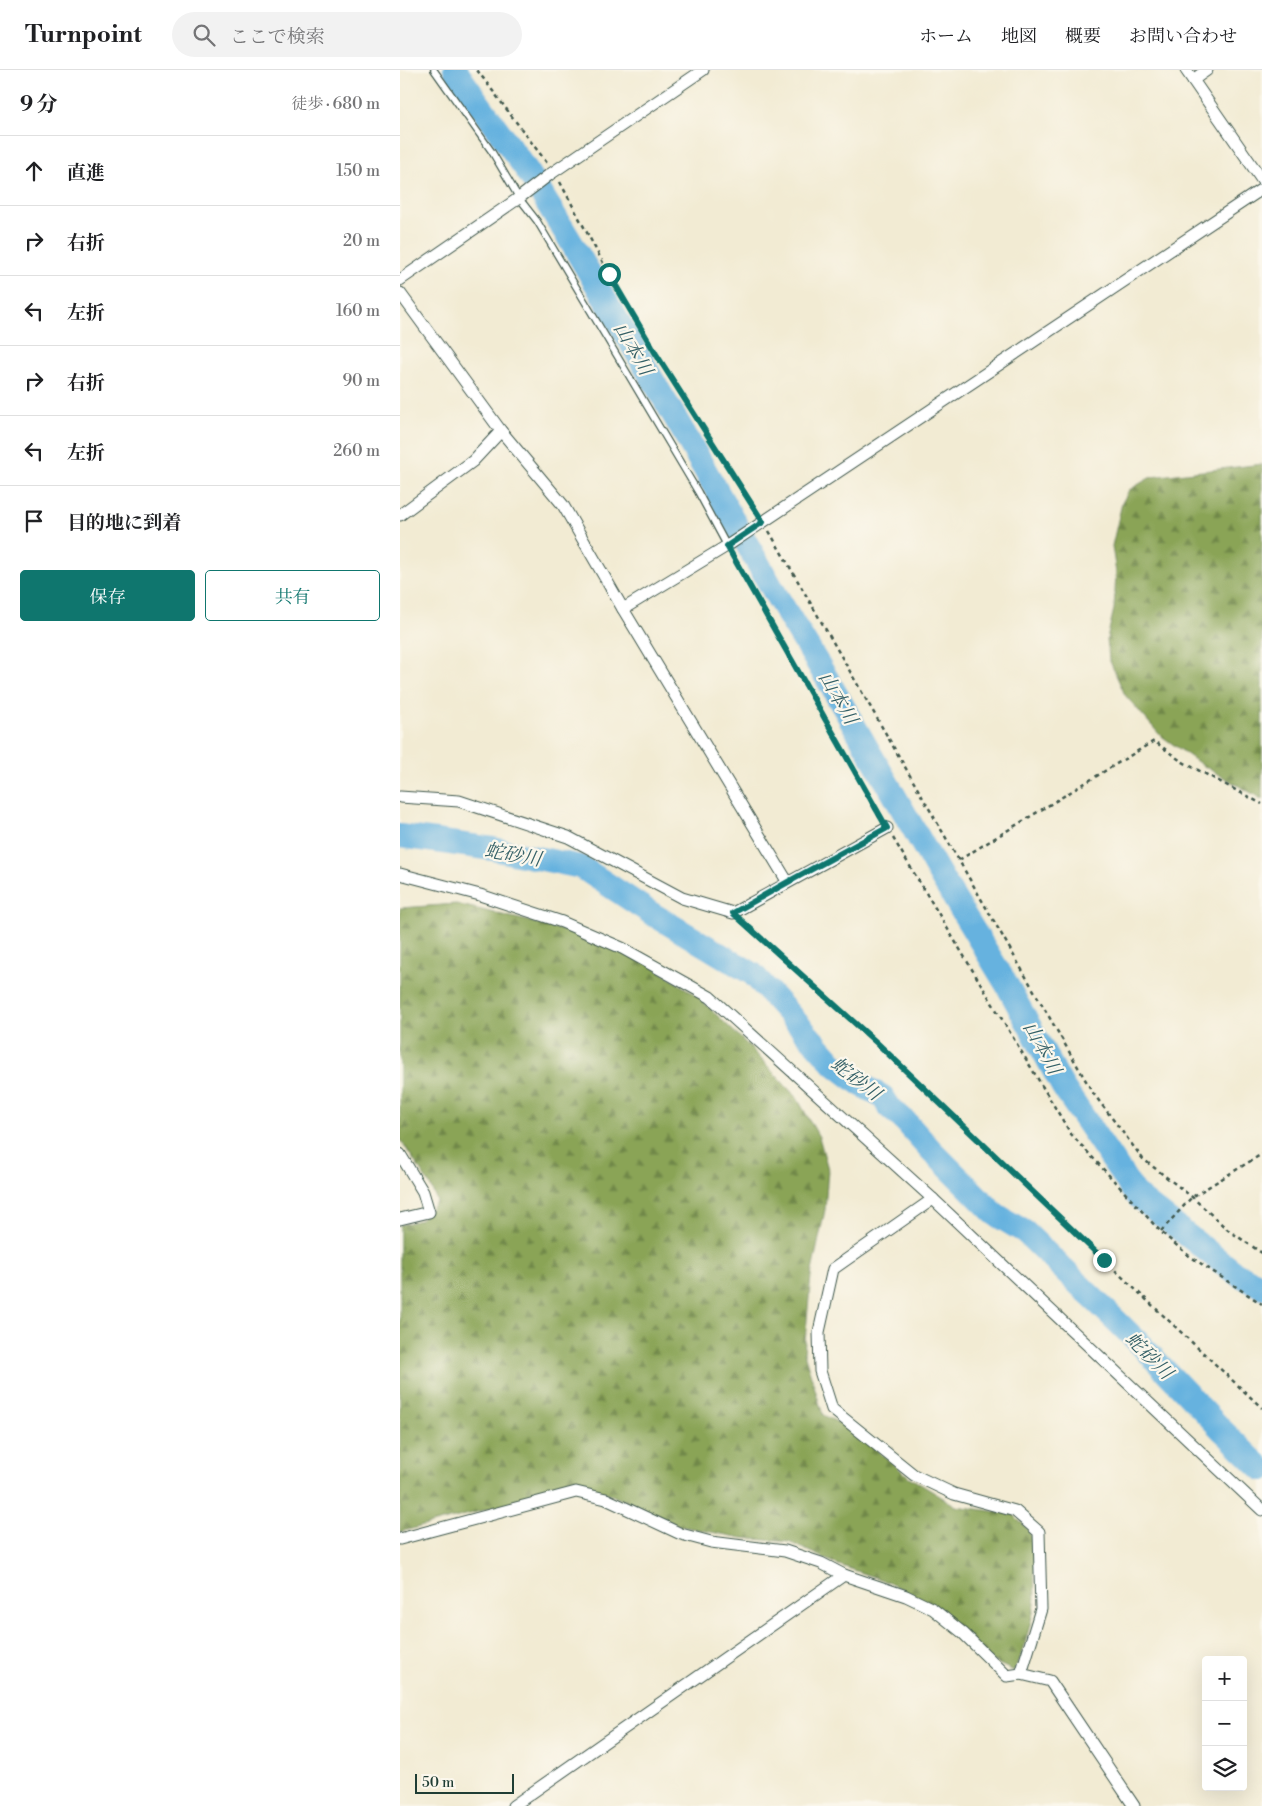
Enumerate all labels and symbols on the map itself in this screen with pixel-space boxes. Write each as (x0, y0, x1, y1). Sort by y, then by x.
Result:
route start (598, 263, 621, 286)
water label: 山本川 (608, 318, 659, 381)
water label: 山本川 (813, 667, 864, 730)
water label: 蛇砂川 (483, 838, 545, 872)
water label: 山本川 (1018, 1017, 1067, 1080)
water label: 蛇砂川 (826, 1052, 887, 1107)
route end (1093, 1249, 1116, 1272)
water label: 蛇砂川 (1120, 1327, 1179, 1386)
scale bar (415, 1771, 514, 1794)

